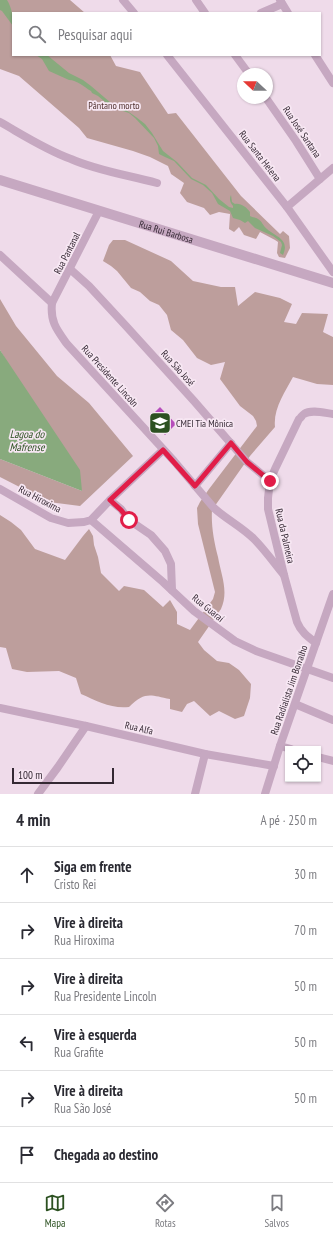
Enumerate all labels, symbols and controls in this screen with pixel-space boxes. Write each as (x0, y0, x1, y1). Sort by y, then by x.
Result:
search box (12, 12, 321, 56)
icon: search (26, 23, 48, 45)
text: Pesquisar aqui (58, 25, 132, 44)
north arrow (237, 68, 273, 104)
park label: Pântano morto (88, 99, 140, 112)
street label: Rua José Santana (280, 104, 324, 160)
street label: Rua Santa Helena (236, 128, 284, 184)
street label: Rua Rui Barbosa (137, 217, 195, 246)
street label: Rua Pantanal (51, 229, 83, 276)
street label: Rua Presidente Lincoln (79, 342, 141, 410)
street label: Rua São José (158, 347, 198, 389)
school or university icon: CMEI Tia Mônica (147, 410, 173, 436)
place label: CMEI Tia Mônica (176, 417, 233, 430)
water label: Lagoa do Mafrense (10, 427, 46, 454)
route end (261, 472, 279, 490)
street label: Rua Hiroxima (16, 482, 64, 516)
street label: Rua da Palmeira (272, 507, 298, 565)
route start (120, 511, 138, 529)
street label: Rua Guaraí (189, 591, 227, 625)
street label: Rua Radialista Jim Borralho (268, 643, 310, 737)
street label: Rua Alfa (124, 718, 154, 738)
map controls (285, 746, 321, 782)
button: locate (285, 746, 321, 782)
scale bar (12, 766, 114, 785)
text: 100 m (18, 768, 42, 782)
text: 4 min (16, 809, 50, 831)
text: A pé · 250 m (260, 812, 317, 829)
text: Siga em frente (54, 857, 132, 876)
icon: ahead (16, 864, 38, 886)
text: 30 m (294, 866, 317, 883)
text: Cristo Rei (54, 876, 96, 893)
text: Vire à direita (54, 913, 123, 932)
icon: right (16, 920, 38, 942)
text: 70 m (294, 922, 317, 939)
text: Rua Hiroxima (54, 932, 114, 949)
text: Vire à direita (54, 969, 123, 988)
icon: right (16, 976, 38, 998)
text: 50 m (294, 978, 317, 995)
text: Rua Presidente Lincoln (54, 988, 156, 1005)
text: Vire à esquerda (54, 1025, 137, 1044)
icon: left (16, 1032, 38, 1054)
text: 50 m (294, 1034, 317, 1051)
text: Rua Grafite (54, 1044, 104, 1061)
text: Vire à direita (54, 1081, 123, 1100)
icon: right (16, 1088, 38, 1110)
text: 50 m (294, 1090, 317, 1107)
text: Rua São José (54, 1100, 112, 1117)
icon: arrive (16, 1144, 38, 1166)
text: Chegada ao destino (54, 1145, 158, 1164)
tab: Mapa (44, 1192, 66, 1230)
tab: Rotas (154, 1192, 176, 1230)
tab: Salvos (264, 1192, 289, 1230)

